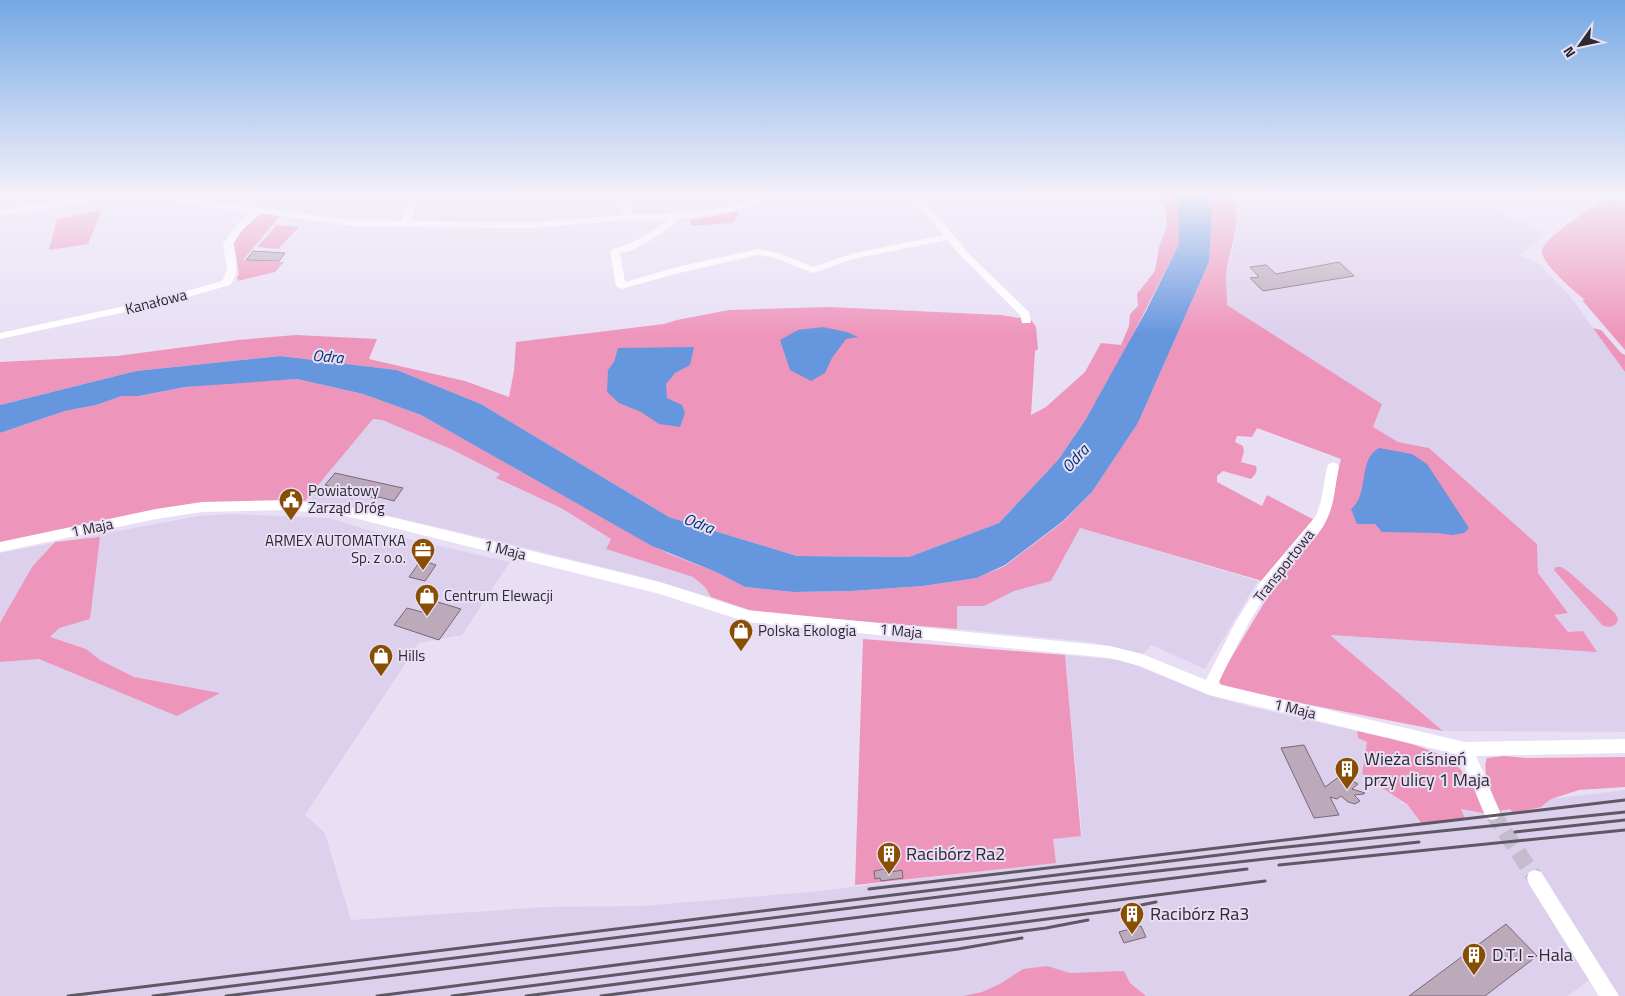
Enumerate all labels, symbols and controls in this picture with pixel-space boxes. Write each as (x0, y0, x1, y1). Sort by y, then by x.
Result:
north arrow (1555, 20, 1605, 70)
text: N (1557, 43, 1580, 62)
street label: Kanałowa (123, 283, 190, 320)
water label: Odra (312, 343, 345, 369)
water label: Odra (1056, 438, 1095, 478)
place label: Powiatowy Zarząd Dróg (308, 479, 385, 519)
public building icon: Powiatowy Zarząd Dróg (278, 487, 304, 521)
water label: Odra (680, 506, 719, 540)
street label: 1 Maja (69, 512, 116, 543)
street label: Transportowa (1248, 524, 1320, 607)
place label: ARMEX AUTOMATYKA Sp. z o.o. (265, 529, 406, 569)
street label: 1 Maja (482, 533, 529, 566)
office icon: ARMEX AUTOMATYKA Sp. z o.o. (410, 537, 436, 571)
shop icon: Centrum Elewacji (414, 583, 440, 617)
place label: Centrum Elewacji (444, 584, 553, 607)
street label: 1 Maja (879, 617, 924, 644)
shop icon: Polska Ekologia (728, 618, 754, 652)
place label: Polska Ekologia (758, 619, 857, 642)
shop icon: Hills (368, 643, 394, 677)
place label: Hills (398, 644, 425, 667)
street label: 1 Maja (1272, 692, 1319, 725)
place label: Wieża ciśnień przy ulicy 1 Maja (1364, 745, 1490, 793)
building icon: Wieża ciśnień przy ulicy 1 Maja (1334, 756, 1360, 790)
place label: Racibórz Ra2 (906, 840, 1005, 867)
building icon: Racibórz Ra2 (876, 841, 902, 875)
place label: Racibórz Ra3 (1150, 900, 1249, 927)
building icon: Racibórz Ra3 (1119, 901, 1145, 935)
place label: D.T.I - Hala (1492, 941, 1573, 968)
building icon: D.T.I - Hala (1461, 942, 1487, 976)

